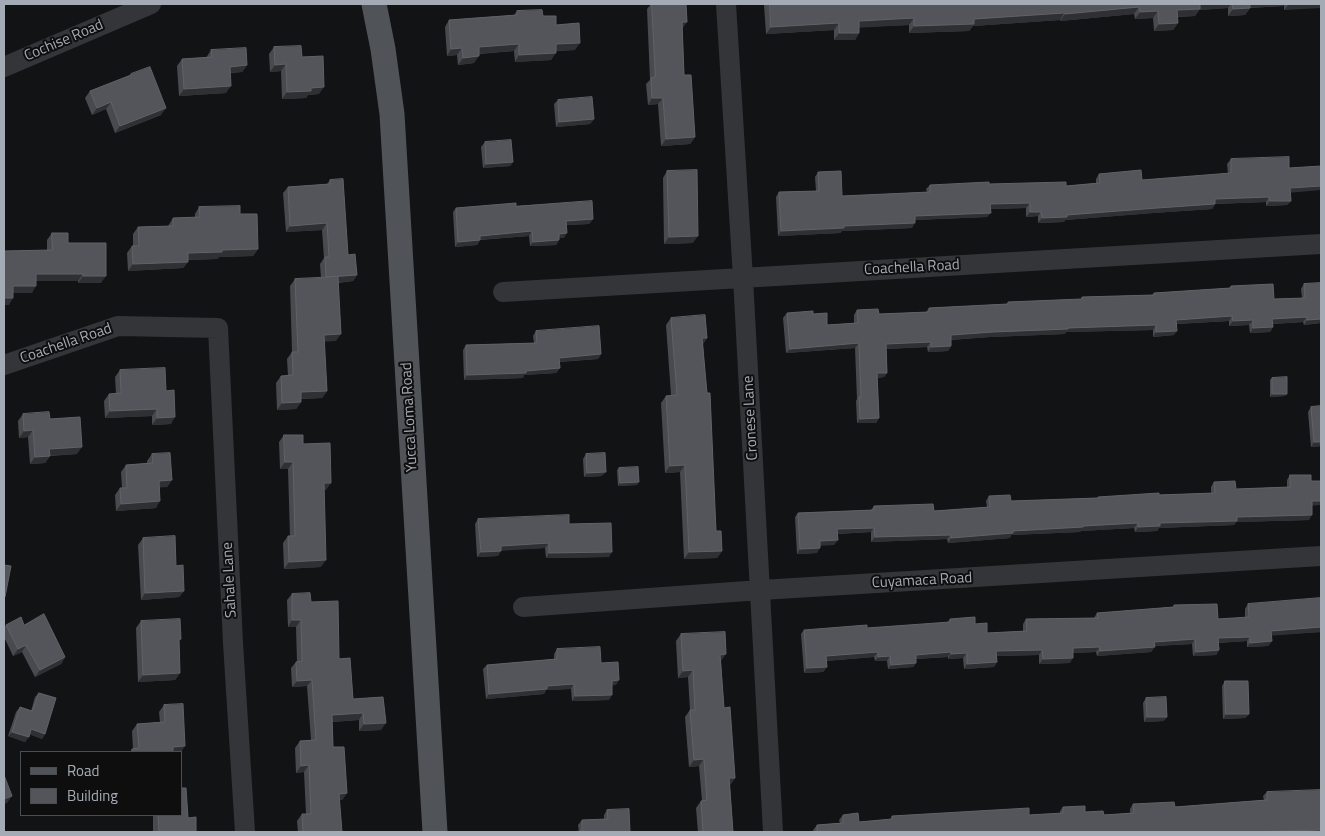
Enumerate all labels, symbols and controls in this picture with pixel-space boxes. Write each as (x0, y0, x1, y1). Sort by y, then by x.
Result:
street label: Cochise Road (22, 16, 106, 66)
street label: Coachella Road (864, 257, 960, 279)
street label: Coachella Road (18, 320, 114, 368)
street label: Yucca Loma Road (398, 362, 422, 472)
street label: Cronese Lane (740, 375, 762, 461)
street label: Sahale Lane (219, 542, 241, 618)
street label: Cuyamaca Road (871, 569, 973, 593)
legend (20, 751, 182, 816)
text: Road (67, 759, 99, 782)
text: Building (67, 784, 118, 807)

